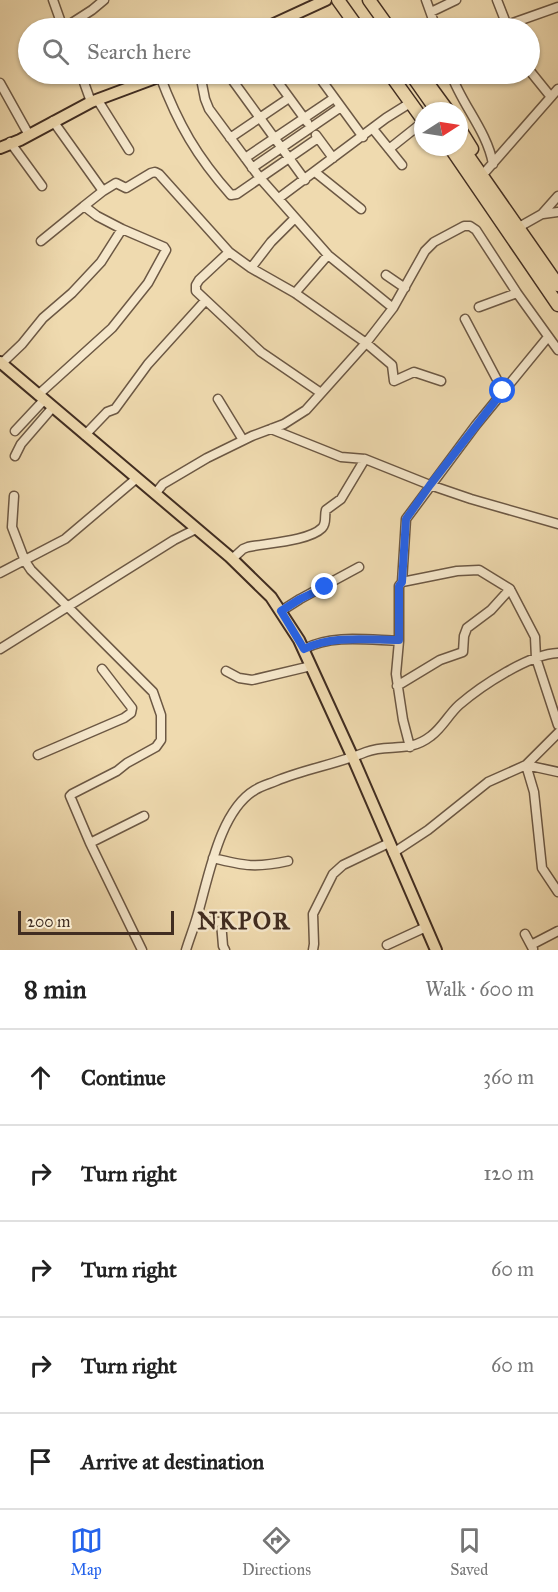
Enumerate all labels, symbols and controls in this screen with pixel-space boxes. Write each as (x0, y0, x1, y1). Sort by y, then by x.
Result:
search box (18, 18, 540, 84)
icon: search (39, 35, 72, 68)
text: Search here (87, 38, 191, 65)
north arrow (414, 102, 468, 156)
route start (489, 377, 515, 403)
route end (311, 573, 337, 599)
district label: NKPOR (197, 906, 291, 936)
scale bar (18, 908, 174, 935)
text: 200 m (27, 912, 70, 931)
text: 8 min (24, 973, 87, 1005)
text: Walk · 600 m (425, 977, 534, 1001)
icon: ahead (24, 1061, 57, 1094)
text: Continue (81, 1064, 166, 1091)
text: 360 m (483, 1065, 534, 1089)
icon: right (24, 1157, 57, 1190)
text: Turn right (81, 1160, 177, 1187)
text: 120 m (483, 1161, 534, 1185)
icon: right (24, 1253, 57, 1286)
text: Turn right (81, 1256, 177, 1283)
text: 60 m (491, 1257, 534, 1281)
icon: right (24, 1349, 57, 1382)
text: Turn right (81, 1352, 177, 1379)
text: 60 m (491, 1353, 534, 1377)
icon: arrive (24, 1445, 57, 1478)
text: Arrive at destination (81, 1448, 264, 1475)
tab: Map (70, 1524, 103, 1579)
tab: Directions (242, 1524, 311, 1579)
tab: Saved (450, 1524, 488, 1579)

